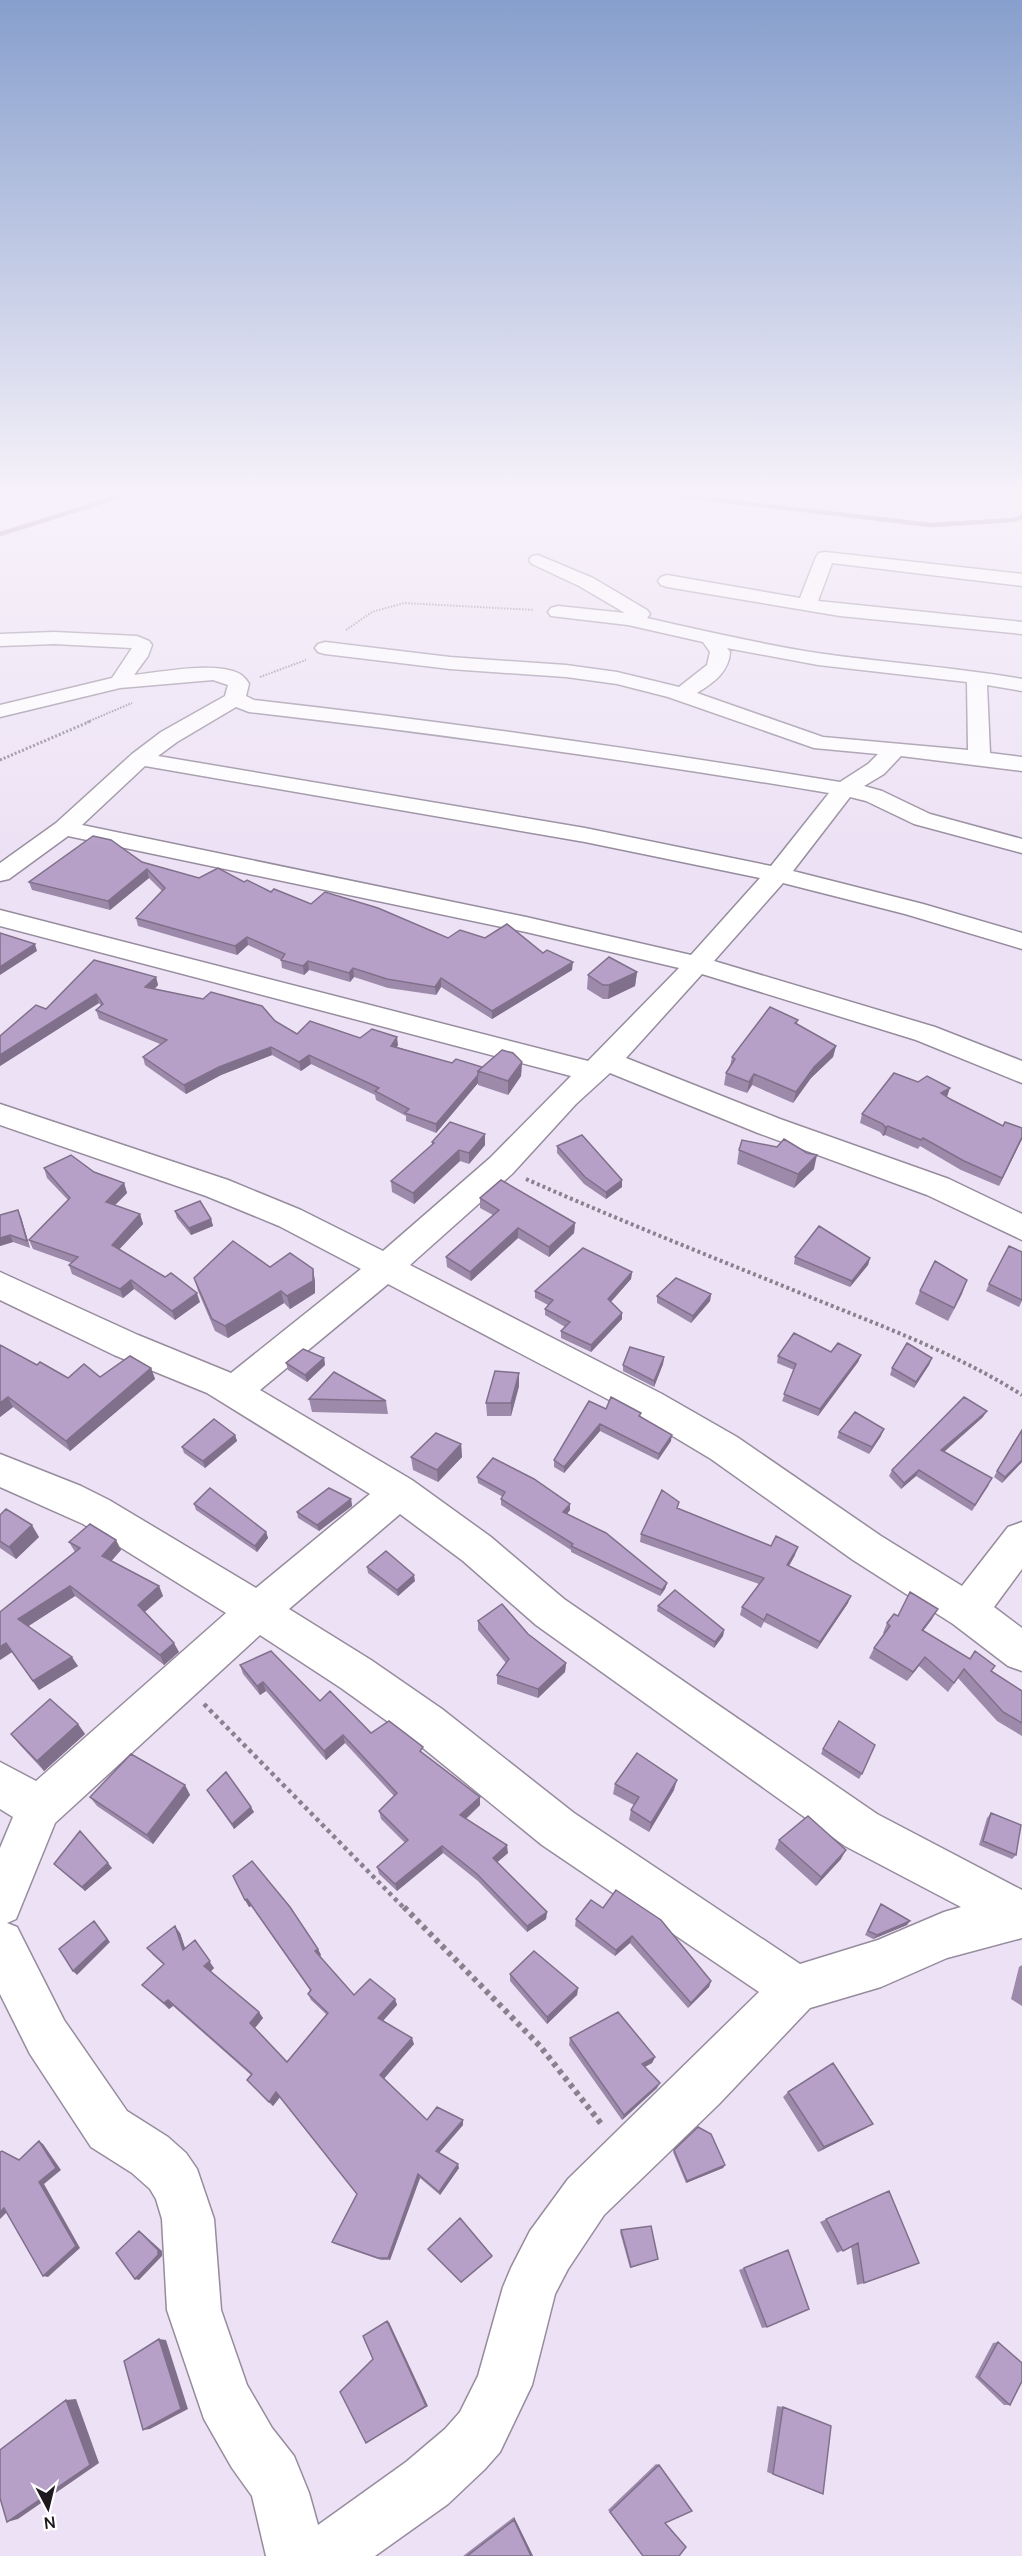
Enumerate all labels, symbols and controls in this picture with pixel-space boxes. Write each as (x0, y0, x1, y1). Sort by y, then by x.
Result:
north arrow (18, 2478, 78, 2538)
text: N (43, 2511, 57, 2535)

